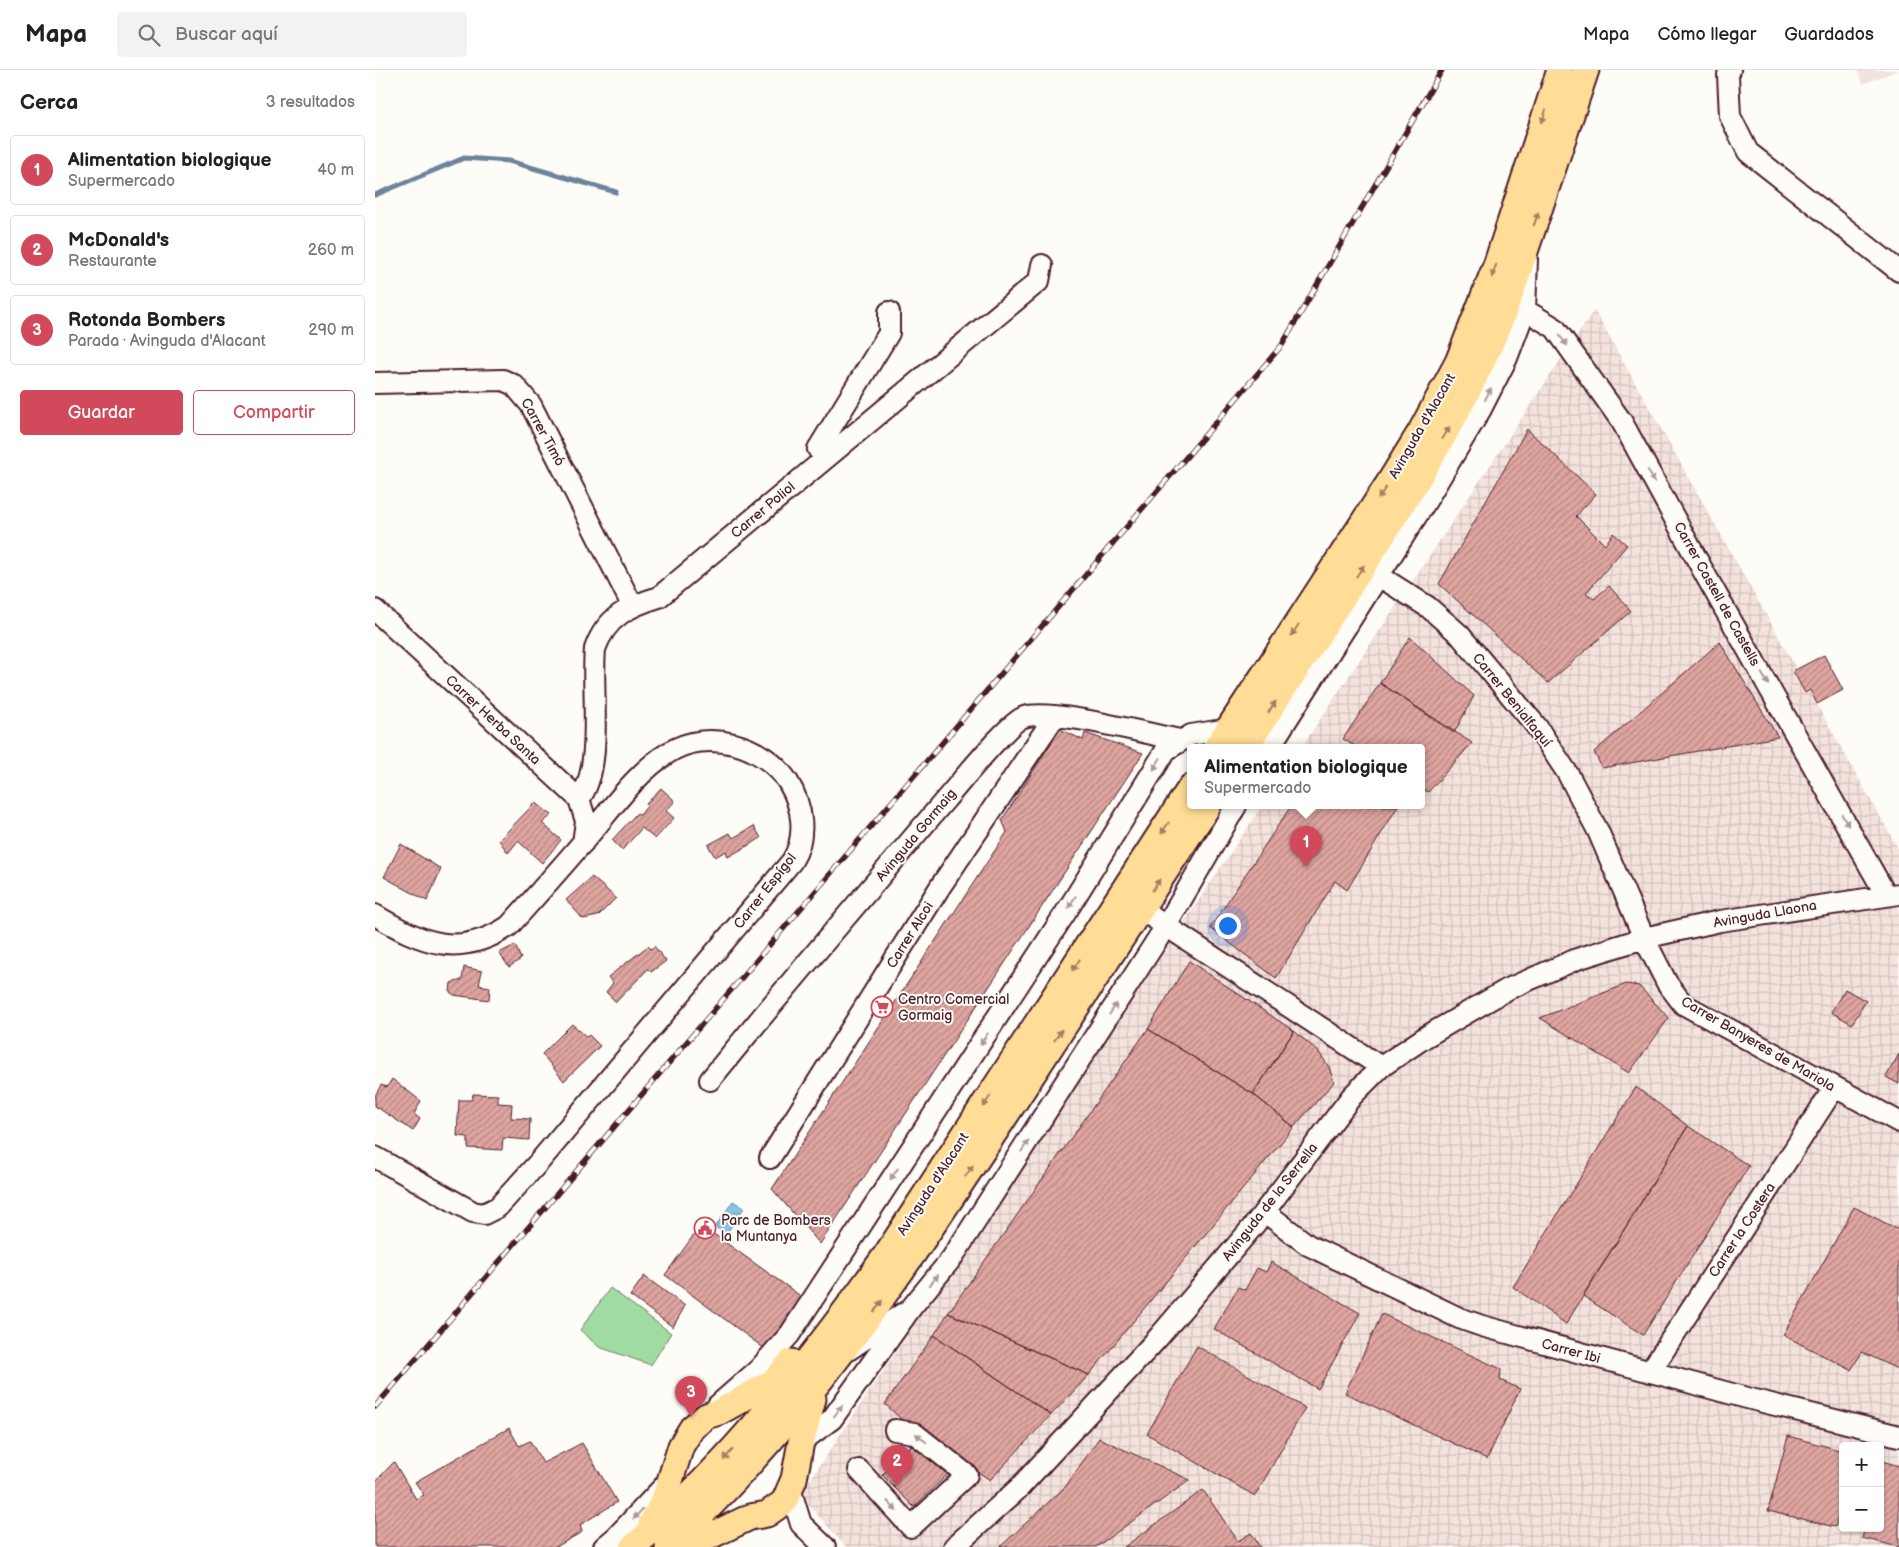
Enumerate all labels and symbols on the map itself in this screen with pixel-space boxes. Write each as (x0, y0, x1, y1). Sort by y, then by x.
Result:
one-way arrow (1540, 109, 1548, 124)
one-way arrow (1533, 212, 1540, 227)
one-way arrow (1490, 264, 1498, 279)
one-way arrow (1558, 333, 1568, 346)
street label: Avinguda d'Alacant (1385, 370, 1459, 482)
one-way arrow (1484, 387, 1492, 401)
street label: Carrer Timó (517, 395, 569, 469)
one-way arrow (1442, 426, 1451, 439)
one-way arrow (1647, 468, 1655, 483)
street label: Carrer Poliol (727, 478, 799, 542)
one-way arrow (1377, 487, 1387, 500)
street label: Carrer Castell de Castells (1670, 519, 1764, 669)
one-way arrow (1355, 564, 1364, 577)
one-way arrow (1290, 624, 1299, 637)
street label: Carrer Benialfaquí (1469, 650, 1556, 751)
street label: Carrer Herba Santa (442, 672, 544, 768)
one-way arrow (1760, 672, 1769, 685)
one-way arrow (1267, 701, 1277, 714)
one-way arrow (1153, 757, 1162, 770)
street label: Avinguda Gormaig (872, 785, 960, 885)
one-way arrow (1841, 813, 1849, 827)
one-way arrow (1160, 822, 1169, 835)
pin: 1 (1290, 826, 1322, 867)
street label: Carrer Espígol (730, 850, 800, 932)
one-way arrow (1151, 878, 1161, 891)
one-way arrow (1067, 896, 1077, 909)
street label: Avinguda Llaona (1712, 897, 1818, 931)
street label: Carrer Alcoi (883, 899, 937, 971)
your location (1215, 913, 1241, 939)
one-way arrow (1072, 958, 1081, 972)
place label: Centro Comercial Gormaig (898, 991, 1009, 1024)
street label: Carrer Banyeres de Mariola (1678, 993, 1838, 1095)
supermarket icon: Centro Comercial Gormaig (870, 995, 894, 1019)
one-way arrow (1109, 1003, 1118, 1016)
one-way arrow (1053, 1029, 1063, 1042)
one-way arrow (979, 1032, 989, 1045)
one-way arrow (983, 1094, 992, 1108)
street label: Avinguda d'Alacant (893, 1129, 973, 1239)
one-way arrow (1021, 1139, 1030, 1153)
street label: Avinguda de la Serrella (1219, 1139, 1321, 1264)
one-way arrow (964, 1165, 974, 1178)
one-way arrow (890, 1168, 899, 1181)
street label: Carrer la Costera (1705, 1179, 1779, 1280)
place label: Parc de Bombers la Muntanya (721, 1212, 831, 1245)
public building icon: Parc de Bombers la Muntanya (693, 1216, 717, 1240)
one-way arrow (928, 1274, 939, 1287)
one-way arrow (872, 1300, 883, 1313)
street label: Carrer Ibi (1540, 1335, 1602, 1367)
pin: 3 (675, 1376, 707, 1417)
one-way arrow (833, 1404, 843, 1418)
one-way arrow (915, 1433, 928, 1444)
pin: 2 (881, 1445, 913, 1486)
one-way arrow (722, 1448, 733, 1461)
one-way arrow (886, 1500, 898, 1512)
one-way arrow (632, 1508, 644, 1520)

